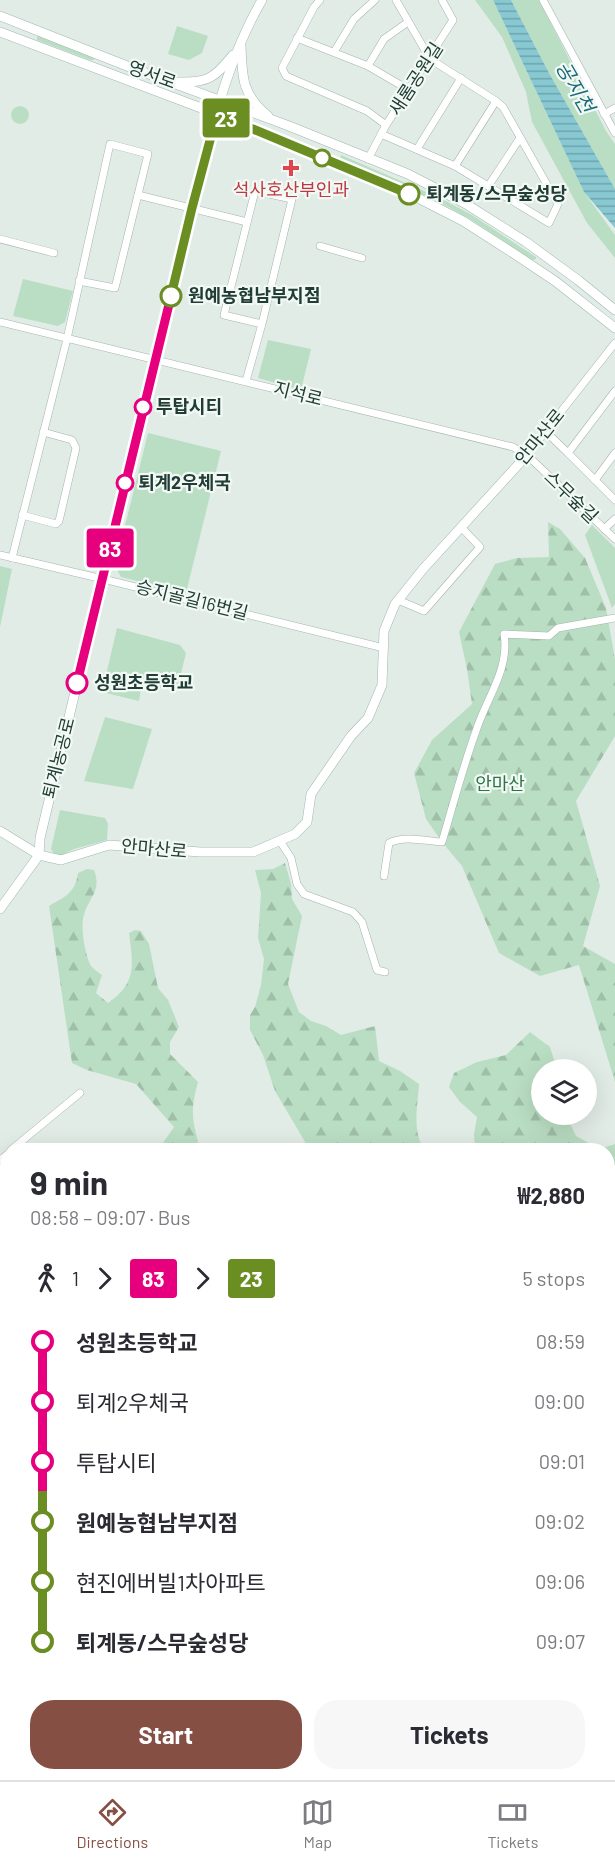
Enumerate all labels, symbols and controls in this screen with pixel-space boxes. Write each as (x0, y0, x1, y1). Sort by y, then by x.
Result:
street label: 새롬공원길 (383, 38, 447, 119)
street label: 영서로 (125, 55, 179, 93)
water label: 공지천 (552, 57, 601, 119)
line badge: 23 (199, 98, 253, 138)
text: 23 (215, 106, 237, 131)
unlabelled marker (313, 149, 331, 167)
marker: 석사호산부인과 (282, 159, 300, 177)
place label: 석사호산부인과 (233, 178, 349, 200)
place label: 퇴계동/스무숲성당 (426, 182, 567, 204)
marker: 퇴계동/스무숲성당 (398, 183, 420, 205)
place label: 원예농협남부지점 (188, 284, 320, 306)
marker: 원예농협남부지점 (160, 285, 182, 307)
street label: 지석로 (271, 376, 325, 410)
place label: 투탑시티 (156, 395, 222, 417)
marker: 투탑시티 (134, 398, 152, 416)
street label: 안마산로 (510, 404, 569, 469)
street label: 스무숲길 (540, 465, 603, 527)
place label: 퇴계2우체국 (138, 471, 231, 493)
marker: 퇴계2우체국 (116, 474, 134, 492)
line badge: 83 (83, 528, 137, 568)
text: 83 (99, 536, 121, 561)
street label: 승지골길16번길 (134, 574, 251, 624)
place label: 성원초등학교 (94, 671, 193, 693)
marker: 성원초등학교 (66, 672, 88, 694)
street label: 퇴계농공로 (37, 715, 79, 801)
park label: 안마산 (475, 772, 525, 794)
street label: 안마산로 (120, 834, 188, 862)
map controls (531, 1059, 597, 1125)
button: layers (531, 1059, 597, 1125)
text: 9 min (30, 1162, 108, 1202)
text: ₩2,880 (518, 1182, 585, 1208)
text: 08:58 – 09:07 · Bus (30, 1205, 190, 1229)
icon: walk (30, 1262, 63, 1295)
icon: forward (88, 1262, 121, 1295)
icon: forward (186, 1262, 219, 1295)
text: 1 (72, 1266, 79, 1290)
text: 83 (142, 1266, 165, 1291)
text: 23 (240, 1266, 263, 1291)
text: 5 stops (523, 1266, 585, 1290)
text: 성원초등학교 (76, 1329, 197, 1355)
text: 08:59 (536, 1329, 585, 1353)
text: 퇴계2우체국 (76, 1389, 189, 1415)
text: 09:00 (534, 1389, 585, 1413)
text: 투탑시티 (76, 1449, 157, 1475)
text: 09:01 (539, 1449, 585, 1473)
text: 원예농협남부지점 (76, 1509, 238, 1535)
text: 09:02 (534, 1509, 585, 1533)
text: 현진에버빌1차아파트 (76, 1569, 266, 1595)
text: 09:06 (535, 1569, 585, 1593)
text: 퇴계동/스무숲성당 (76, 1629, 248, 1655)
text: 09:07 (536, 1629, 585, 1653)
button: Start (30, 1700, 302, 1769)
button: Tickets (314, 1700, 585, 1769)
tab: Directions (77, 1796, 148, 1851)
tab: Map (301, 1796, 334, 1851)
tab: Tickets (487, 1796, 538, 1851)

